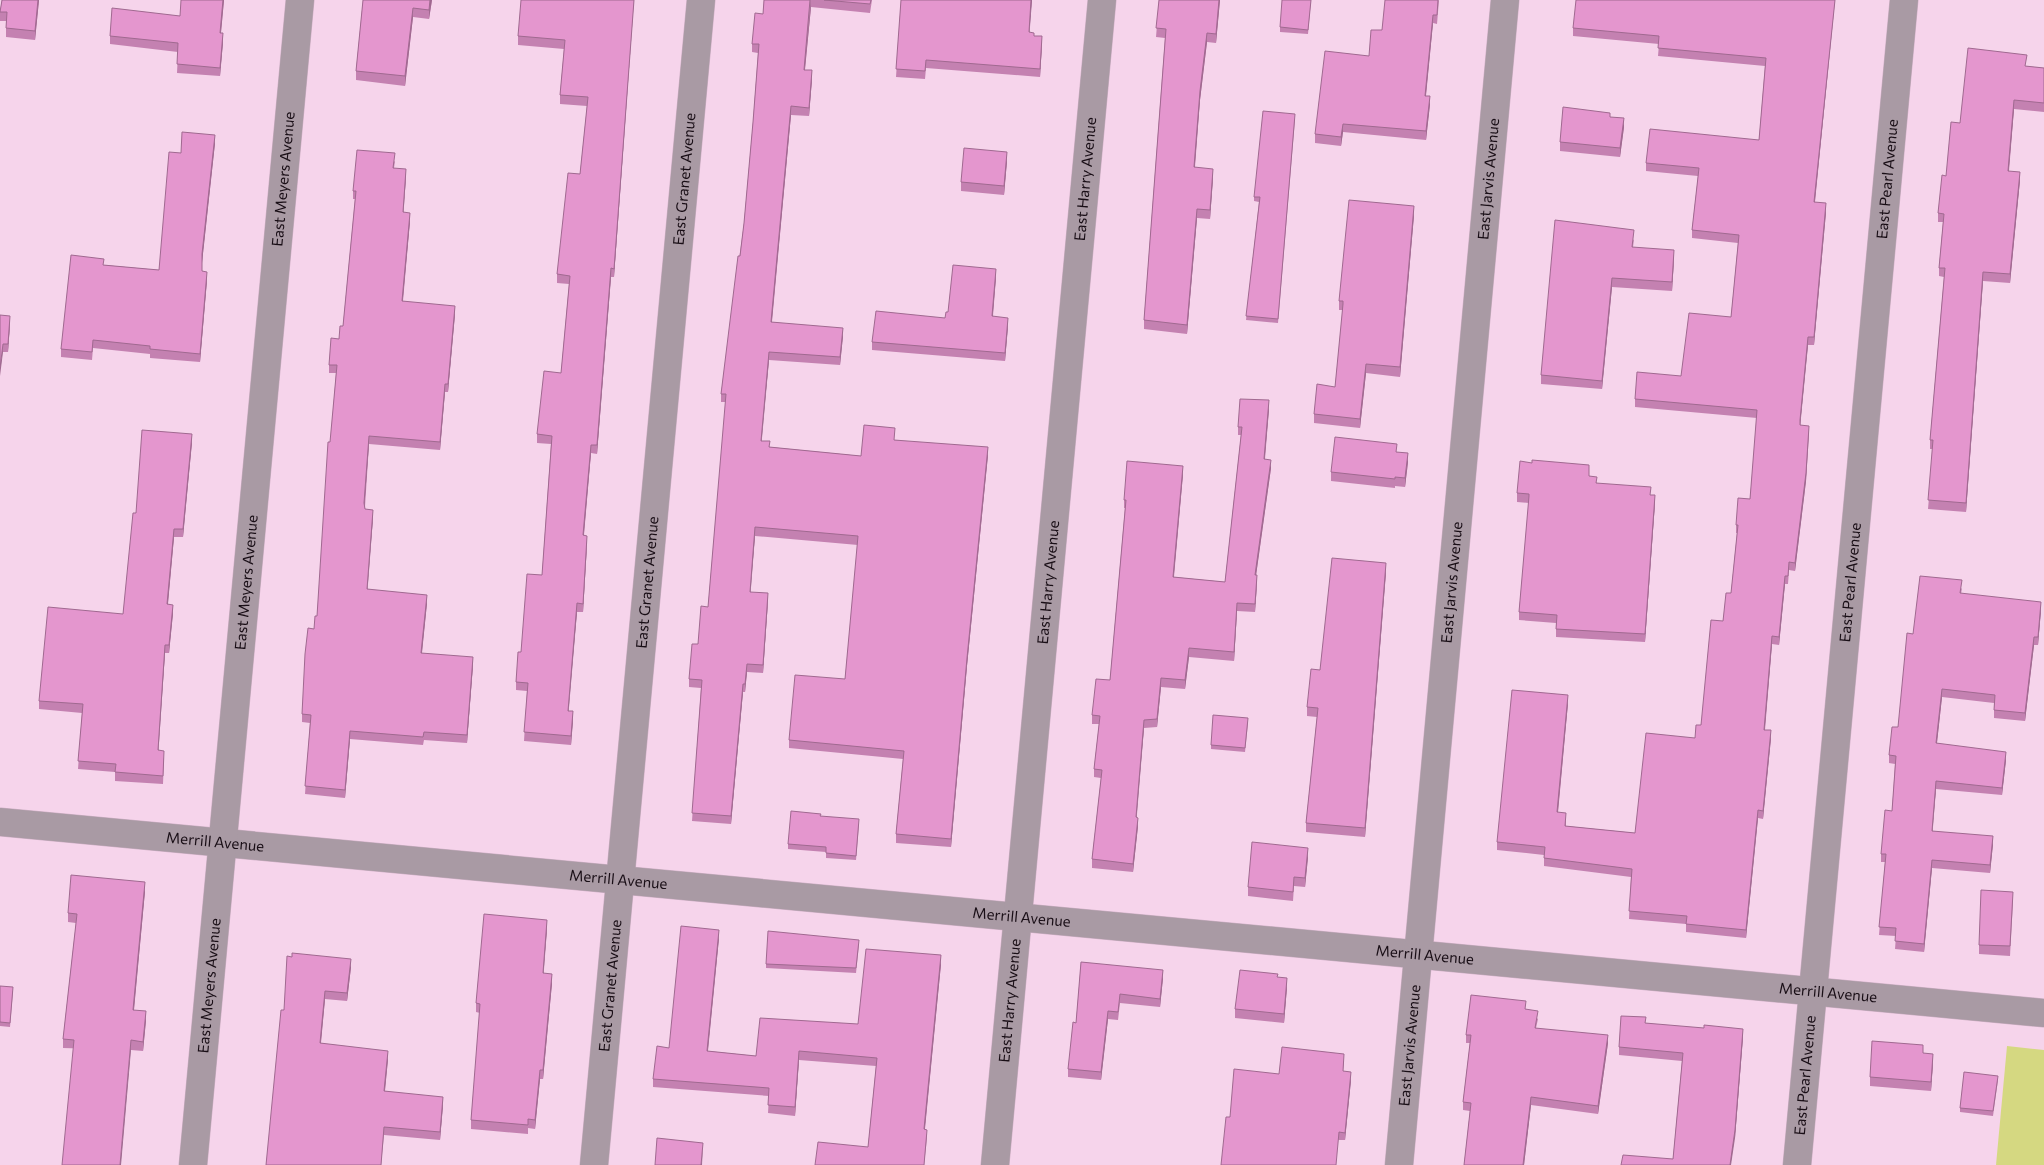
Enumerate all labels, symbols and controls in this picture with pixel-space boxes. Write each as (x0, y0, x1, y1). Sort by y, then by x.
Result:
street label: East Meyers Avenue (267, 111, 298, 247)
street label: East Granet Avenue (669, 112, 699, 246)
street label: East Harry Avenue (1070, 116, 1099, 242)
street label: East Jarvis Avenue (1473, 117, 1502, 241)
street label: East Pearl Avenue (1872, 118, 1901, 240)
street label: East Meyers Avenue (230, 514, 261, 651)
street label: East Granet Avenue (631, 515, 662, 649)
street label: East Harry Avenue (1033, 520, 1062, 645)
street label: East Jarvis Avenue (1437, 521, 1466, 644)
street label: East Pearl Avenue (1835, 522, 1864, 643)
street label: Merrill Avenue (165, 828, 265, 855)
street label: Merrill Avenue (568, 865, 668, 892)
street label: Merrill Avenue (972, 903, 1072, 930)
street label: East Meyers Avenue (193, 917, 224, 1054)
street label: East Granet Avenue (594, 919, 625, 1053)
street label: East Harry Avenue (994, 938, 1024, 1063)
street label: Merrill Avenue (1375, 941, 1475, 968)
street label: Merrill Avenue (1778, 978, 1878, 1005)
street label: East Jarvis Avenue (1394, 984, 1423, 1107)
street label: East Pearl Avenue (1790, 1014, 1819, 1136)

